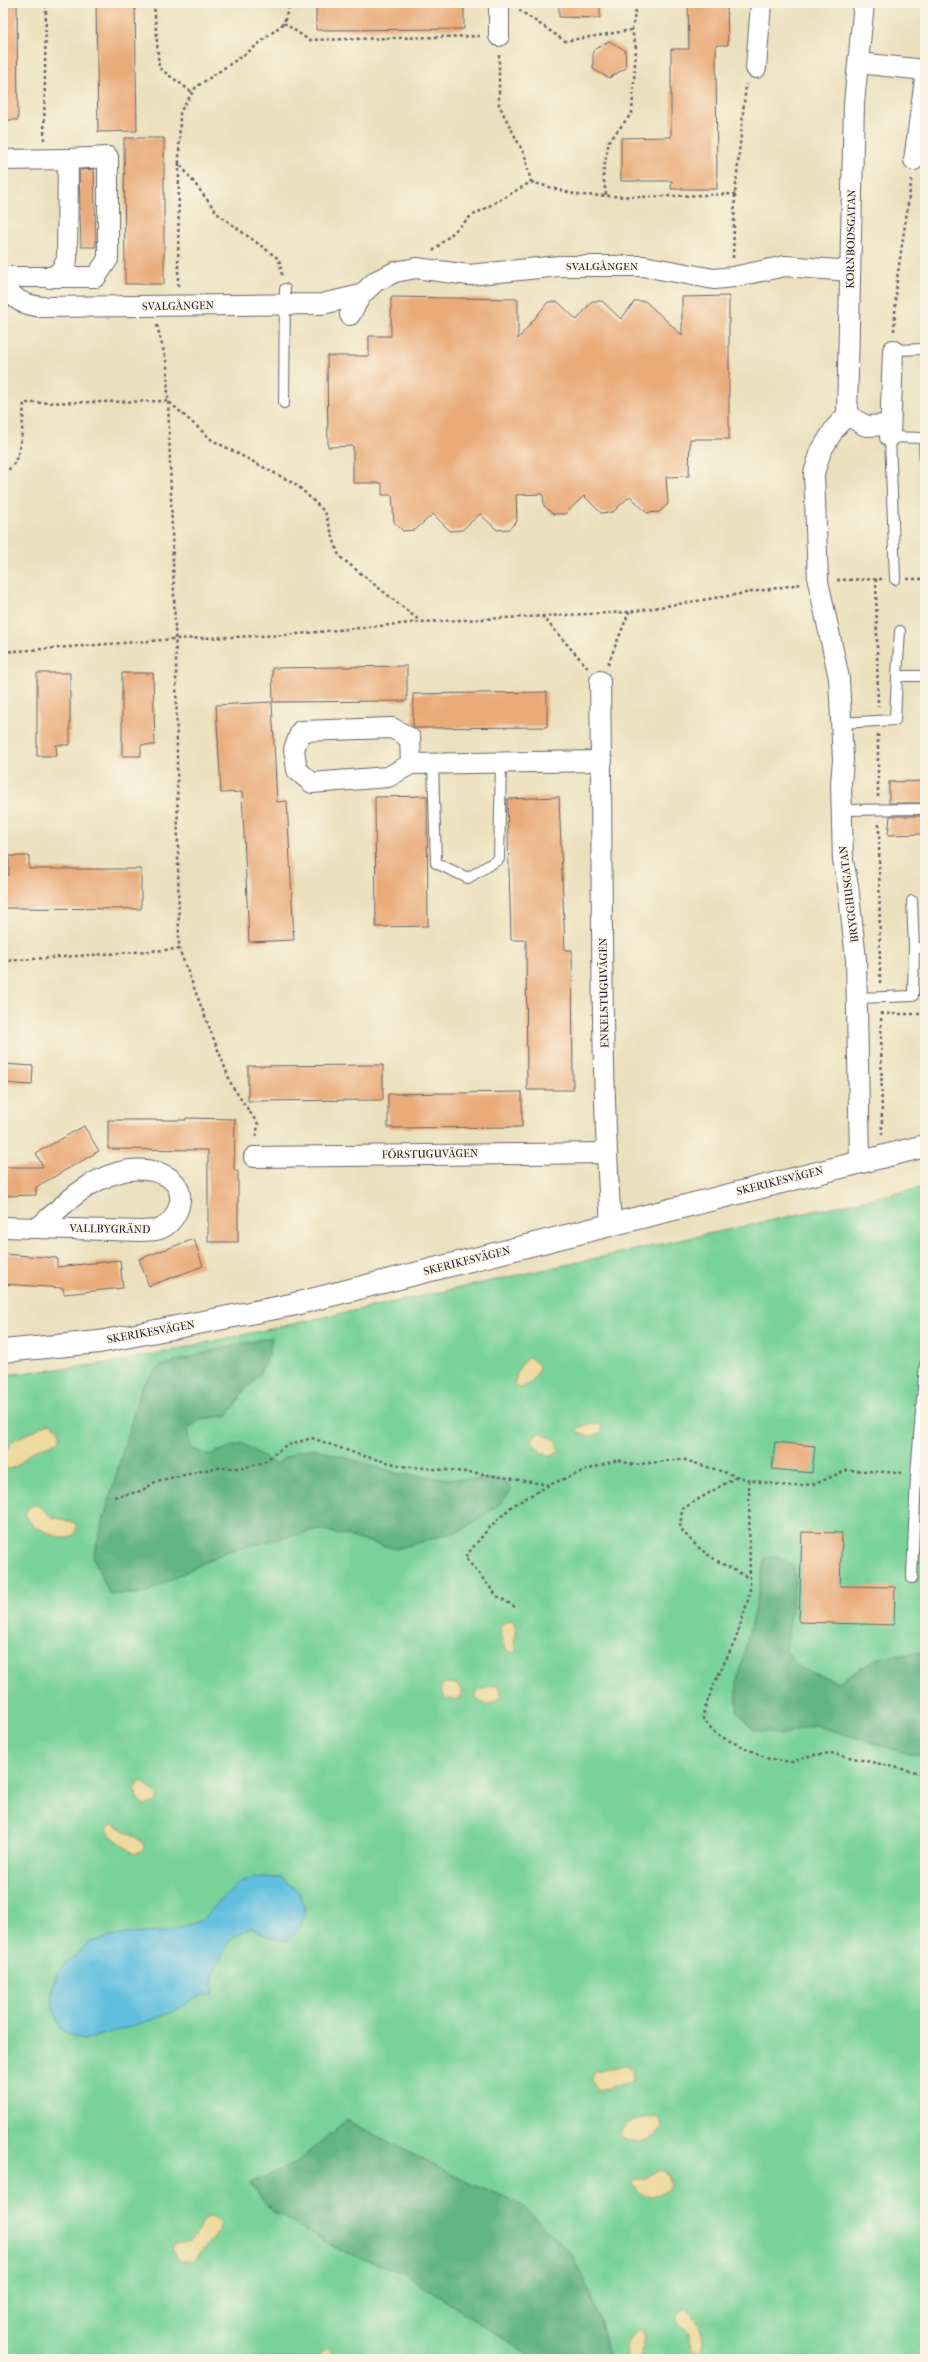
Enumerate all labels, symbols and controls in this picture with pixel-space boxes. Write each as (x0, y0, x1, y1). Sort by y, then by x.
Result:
street label: KORNBODSGATAN (844, 188, 858, 289)
street label: SVALGÅNGEN (566, 260, 639, 273)
street label: SVALGÅNGEN (142, 299, 215, 313)
street label: BRYGGHUSGATAN (837, 844, 861, 943)
street label: ENKELSTUGUVÄGEN (597, 937, 611, 1048)
street label: FÖRSTUGUVÄGEN (382, 1147, 479, 1161)
street label: SKERIKESVÄGEN (735, 1164, 826, 1198)
street label: VALLBYGRÄND (68, 1222, 151, 1236)
street label: SKERIKESVÄGEN (422, 1244, 513, 1278)
street label: SKERIKESVÄGEN (106, 1318, 197, 1346)

